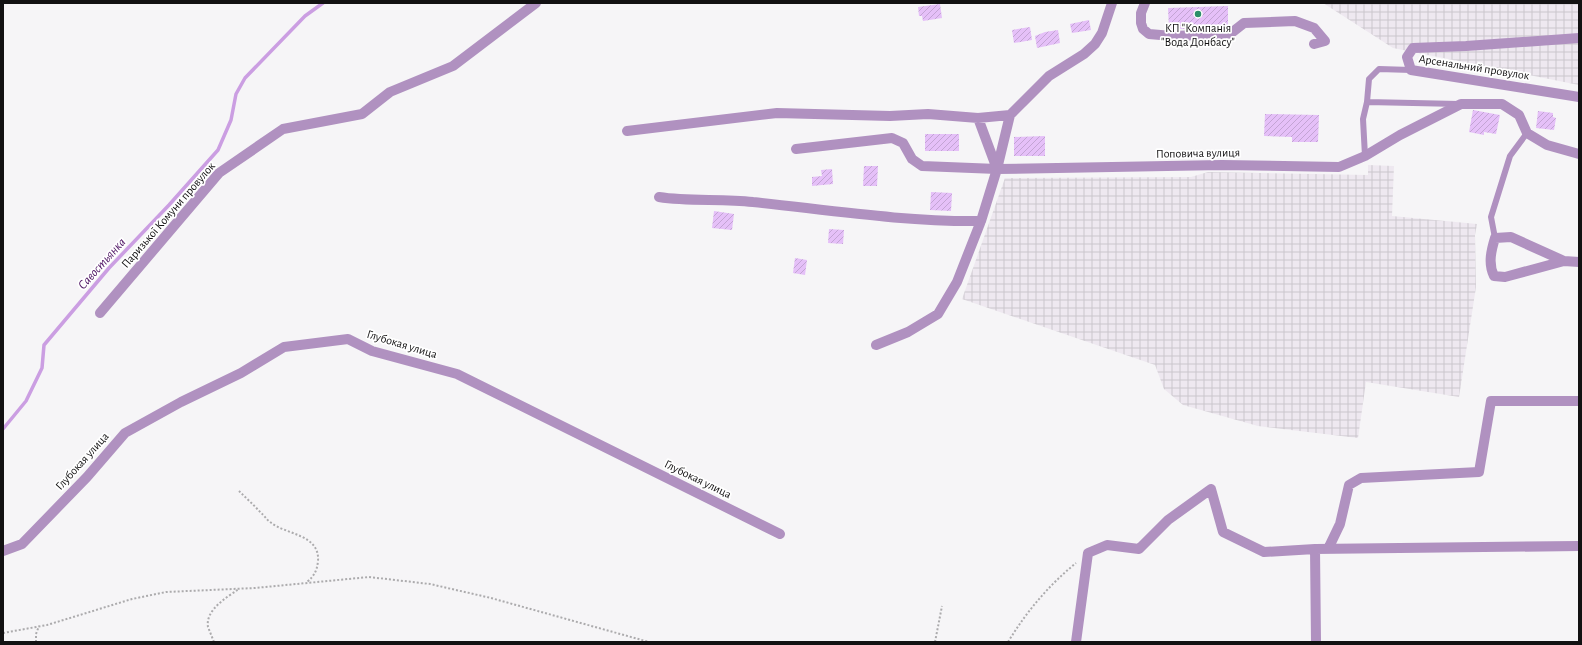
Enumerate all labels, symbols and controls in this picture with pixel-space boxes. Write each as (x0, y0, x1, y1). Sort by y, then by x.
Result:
marker: КП "Компанія "Вода Донбасу" (1193, 9, 1203, 19)
place label: КП "Компанія "Вода Донбасу" (1161, 22, 1235, 49)
street label: Арсенальний провулок (1418, 52, 1531, 83)
street label: Поповича вулиця (1156, 146, 1240, 161)
street label: Паризької Комуни провулок (119, 159, 218, 271)
water label: Савостьянка (76, 236, 129, 292)
street label: Глубокая улица (365, 328, 439, 361)
street label: Глубокая улица (53, 430, 112, 493)
street label: Глубокая улица (662, 458, 734, 501)

